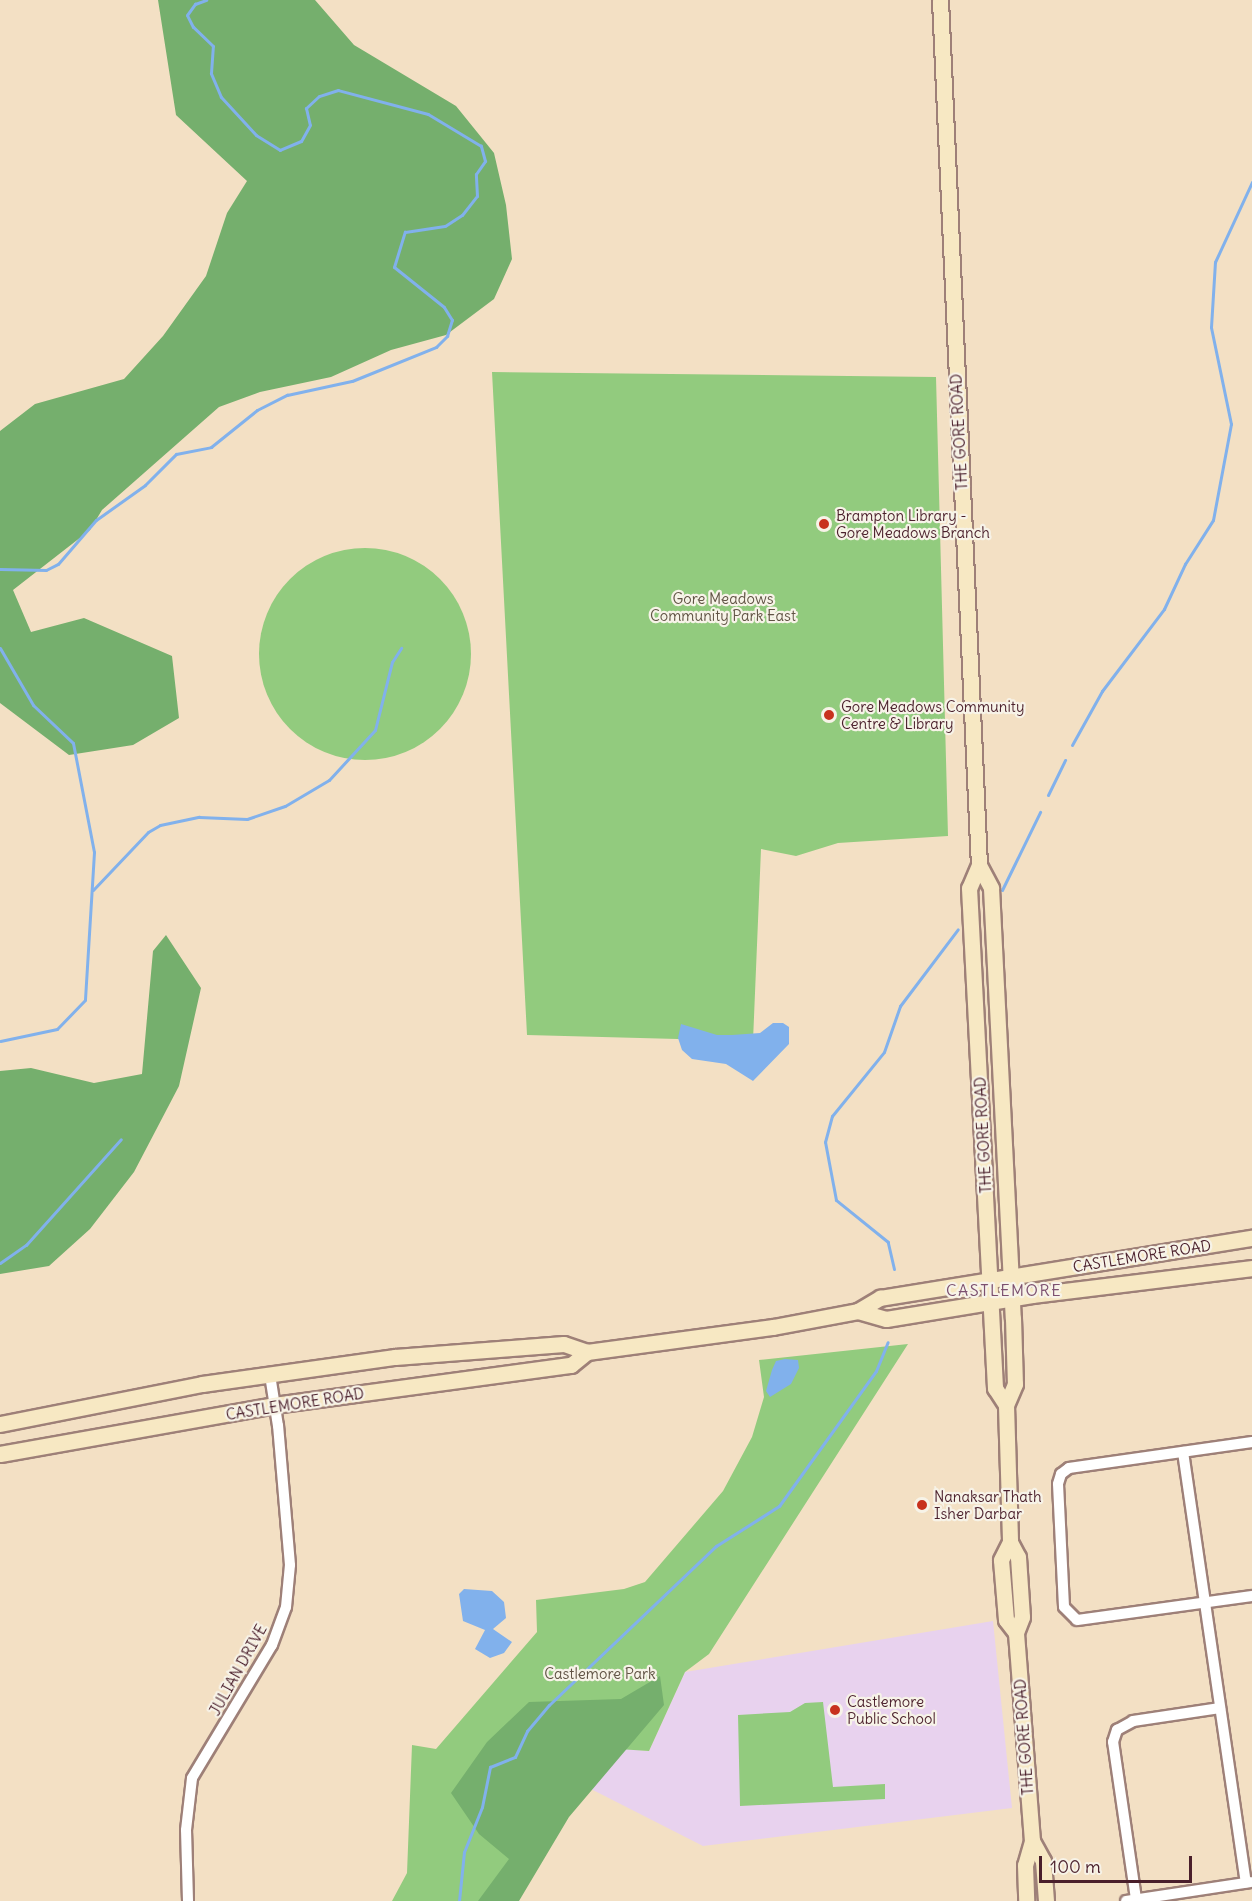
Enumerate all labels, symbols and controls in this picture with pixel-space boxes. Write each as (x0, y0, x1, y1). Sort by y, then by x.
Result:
street label: THE GORE ROAD (947, 373, 971, 491)
place label: Brampton Library - Gore Meadows Branch (836, 506, 990, 541)
marker: Brampton Library - Gore Meadows Branch (817, 517, 831, 531)
park label: Gore Meadows Community Park East (650, 589, 796, 624)
place label: Gore Meadows Community Centre & Library (841, 697, 1024, 732)
marker: Gore Meadows Community Centre & Library (822, 708, 836, 722)
street label: THE GORE ROAD (971, 1076, 995, 1194)
street label: CASTLEMORE ROAD (1072, 1236, 1212, 1276)
district label: CASTLEMORE (946, 1280, 1062, 1300)
street label: CASTLEMORE ROAD (225, 1384, 365, 1424)
place label: Nanaksar Thath Isher Darbar (934, 1487, 1042, 1522)
marker: Nanaksar Thath Isher Darbar (915, 1498, 929, 1512)
street label: JULIAN DRIVE (206, 1621, 270, 1719)
park label: Castlemore Park (544, 1665, 656, 1683)
street label: THE GORE ROAD (1011, 1678, 1037, 1796)
place label: Castlemore Public School (847, 1692, 936, 1727)
marker: Castlemore Public School (828, 1703, 842, 1717)
scale bar (1042, 1844, 1195, 1882)
text: 100 m (1050, 1855, 1101, 1878)

